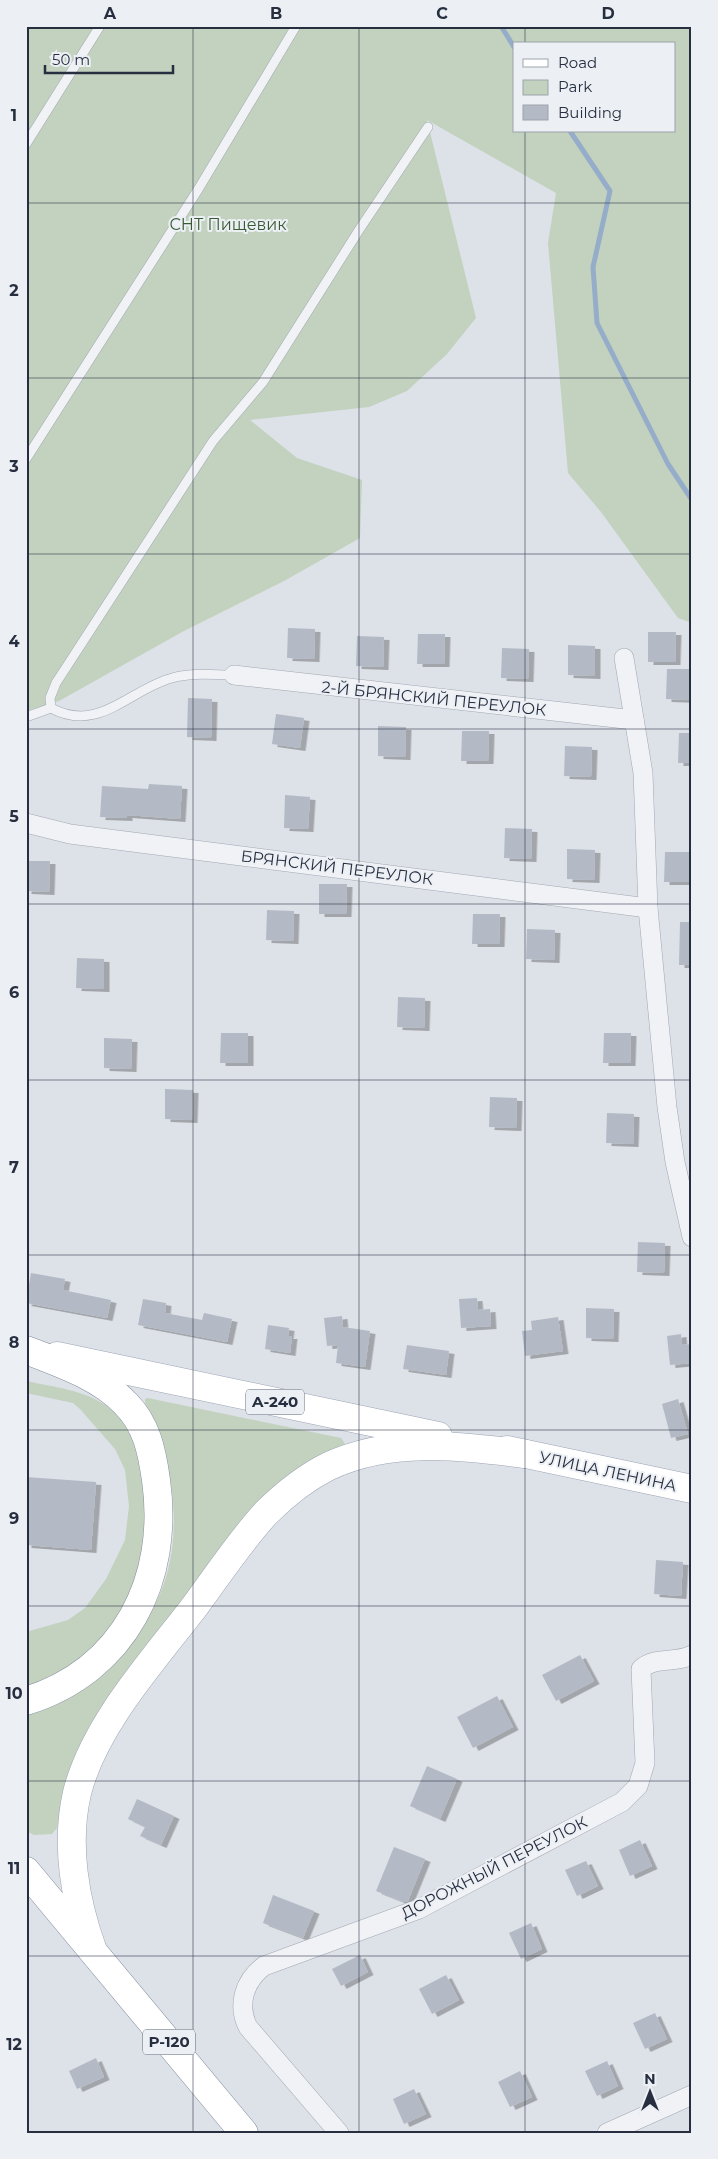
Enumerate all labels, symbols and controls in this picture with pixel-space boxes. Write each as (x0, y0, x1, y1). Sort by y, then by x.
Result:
text: A (103, 4, 117, 23)
text: B (270, 4, 282, 23)
text: C (436, 4, 448, 23)
text: D (601, 4, 615, 23)
scale bar (45, 42, 172, 74)
legend (513, 42, 676, 132)
text: 50 m (52, 50, 90, 69)
text: Road (558, 53, 597, 72)
text: Park (558, 77, 592, 96)
text: Building (558, 103, 622, 122)
text: 1 (11, 106, 17, 125)
park label: СНТ Пищевик (169, 215, 287, 234)
text: 2 (9, 281, 19, 300)
text: 3 (8, 457, 19, 476)
text: 4 (8, 632, 20, 651)
street label: 2-Й БРЯНСКИЙ ПЕРЕУЛОК (321, 677, 547, 720)
text: 5 (9, 807, 19, 826)
street label: БРЯНСКИЙ ПЕРЕУЛОК (240, 846, 434, 889)
text: 6 (9, 983, 19, 1002)
text: 7 (9, 1158, 19, 1177)
text: 8 (9, 1333, 19, 1352)
road number: А-240 (246, 1390, 304, 1414)
street label: УЛИЦА ЛЕНИНА (537, 1448, 678, 1495)
text: 9 (9, 1509, 19, 1528)
text: 10 (5, 1684, 23, 1703)
street label: ДОРОЖНЫЙ ПЕРЕУЛОК (398, 1812, 590, 1923)
text: 11 (8, 1859, 20, 1878)
road number: Р-120 (143, 2030, 195, 2054)
text: 12 (6, 2035, 22, 2054)
north arrow (626, 2066, 676, 2116)
text: N (644, 2070, 656, 2088)

